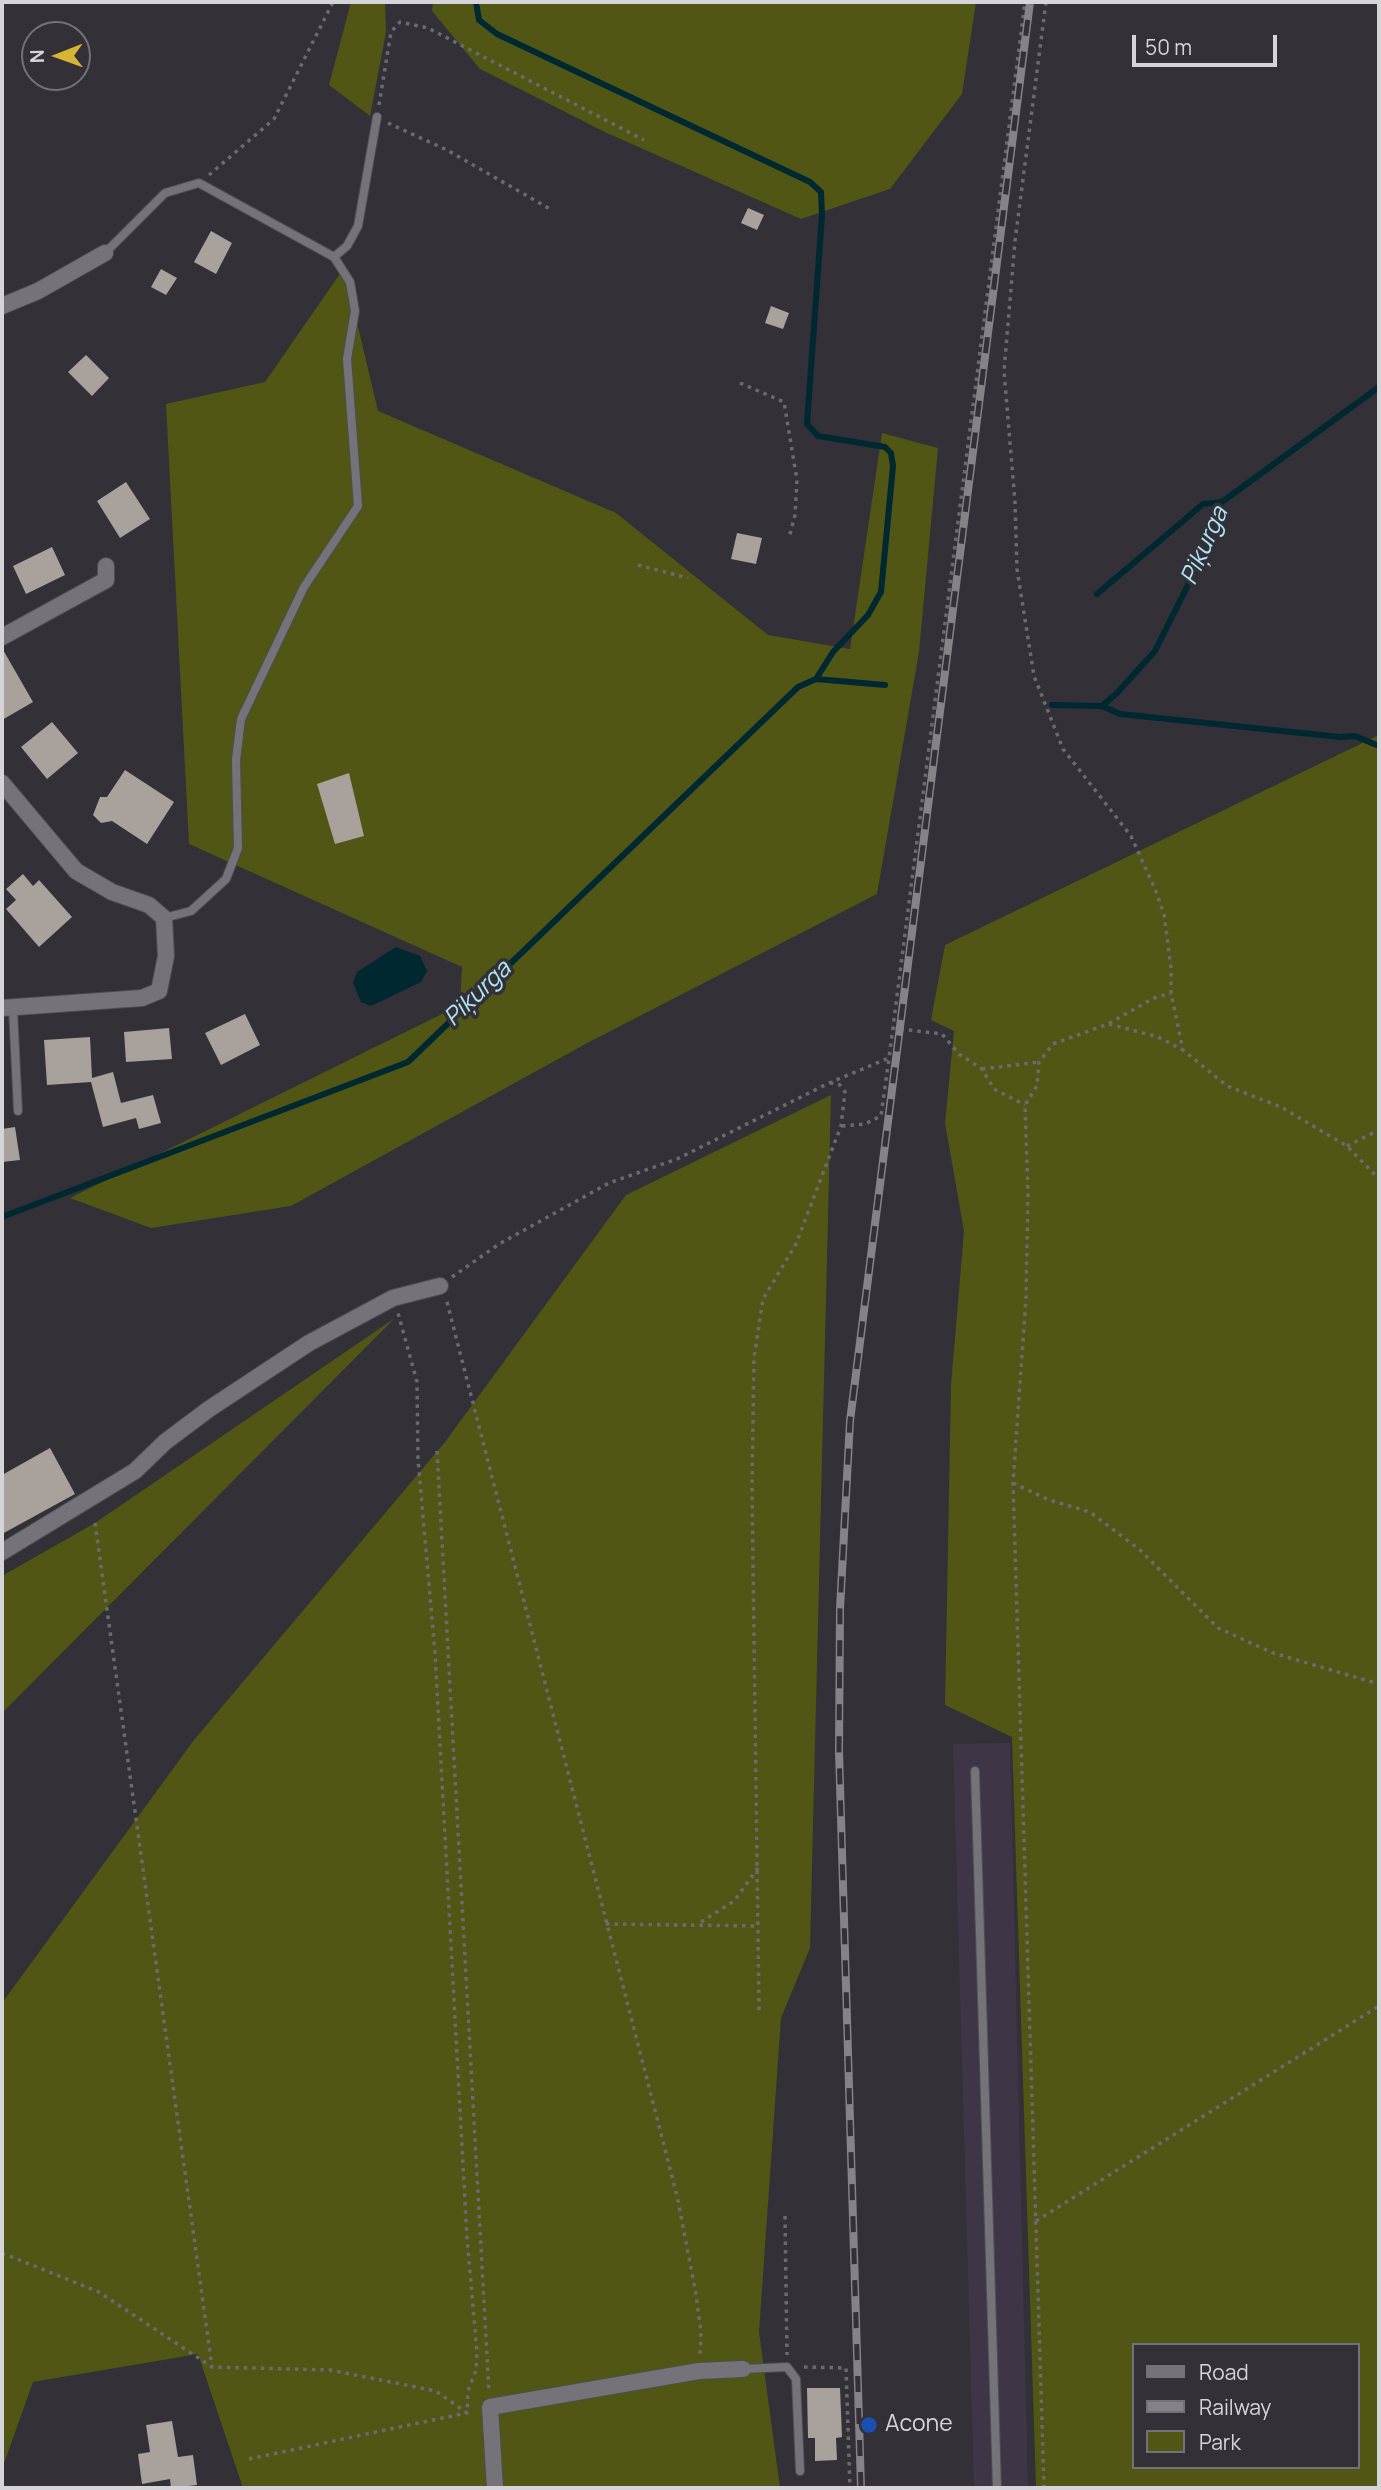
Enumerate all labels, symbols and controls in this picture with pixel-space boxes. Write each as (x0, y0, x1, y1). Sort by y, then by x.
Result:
north arrow (21, 21, 91, 91)
scale bar (1136, 21, 1281, 65)
text: 50 m (1145, 33, 1192, 61)
text: N (24, 49, 50, 63)
water label: Piķurga (1175, 503, 1235, 589)
water label: Piķurga (439, 955, 517, 1033)
legend (1132, 2343, 1360, 2469)
text: Road (1199, 2358, 1249, 2386)
text: Railway (1199, 2393, 1271, 2421)
place label: Acone (885, 2411, 953, 2439)
marker: Acone (859, 2415, 879, 2435)
text: Park (1199, 2428, 1241, 2456)

